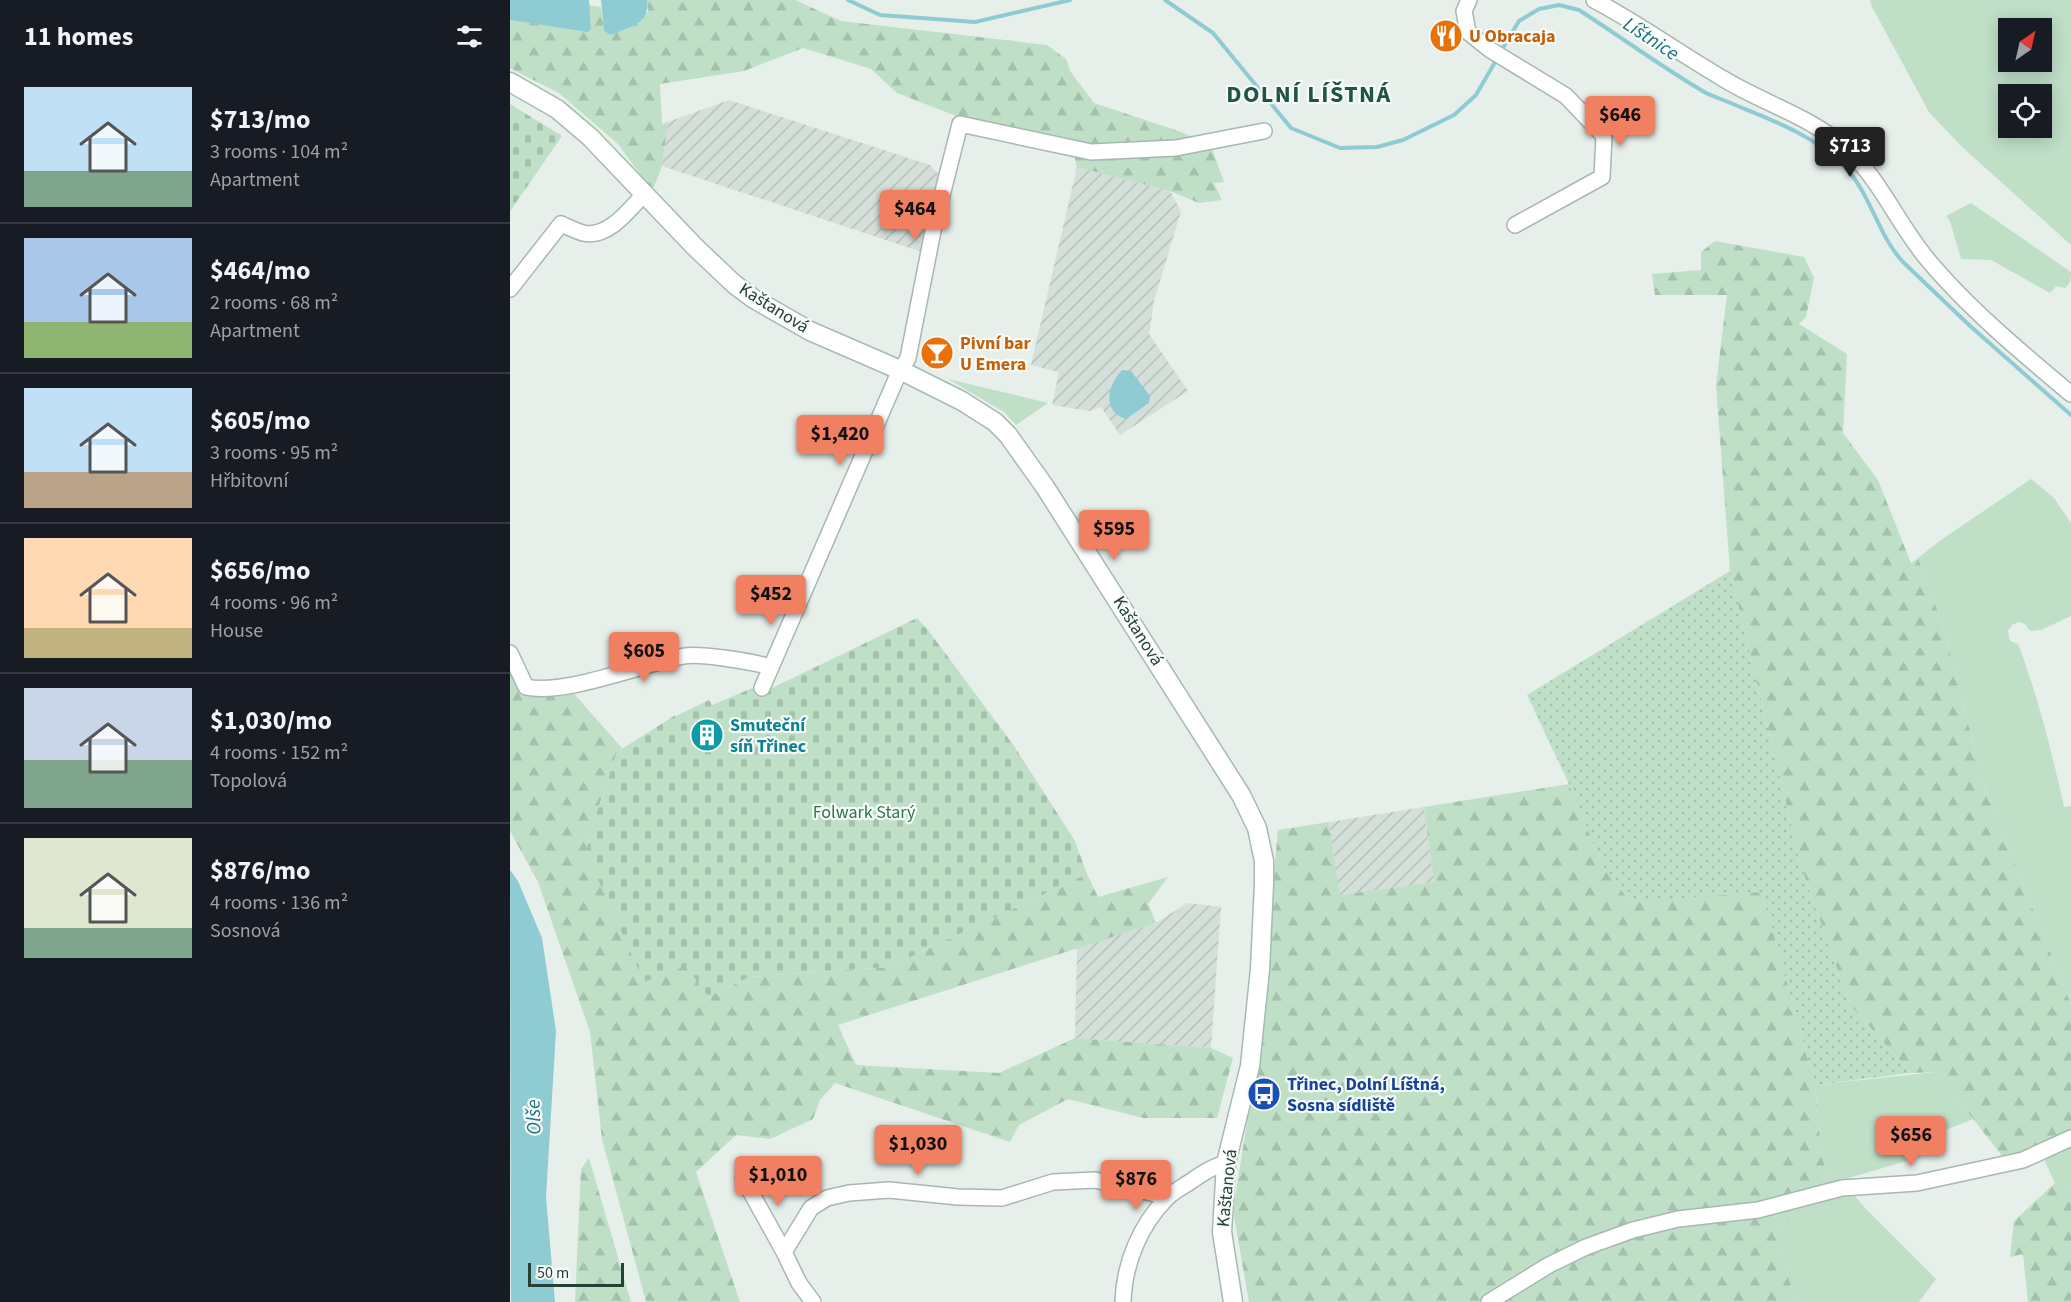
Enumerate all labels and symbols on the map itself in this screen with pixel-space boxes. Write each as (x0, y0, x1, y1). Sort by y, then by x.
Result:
water label: Líštnice (1617, 10, 1685, 68)
restaurant icon: U Obracaja (1428, 18, 1464, 54)
north arrow (1998, 18, 2052, 72)
place label: U Obracaja (1469, 24, 1556, 49)
district label: DOLNÍ LÍŠTNÁ (1226, 77, 1392, 112)
pin: $646 (1584, 96, 1656, 147)
pin: $713 (1814, 127, 1886, 178)
pin: $464 (879, 190, 951, 241)
street label: Kaštanová (734, 277, 814, 339)
place label: Pivní bar U Emera (960, 331, 1032, 377)
bar icon: Pivní bar U Emera (919, 335, 955, 371)
pin: $1,420 (791, 415, 889, 466)
pin: $595 (1078, 510, 1150, 561)
pin: $452 (735, 575, 807, 626)
street label: Kaštanová (1107, 591, 1169, 671)
pin: $605 (608, 632, 680, 683)
place label: Smuteční síň Třinec (730, 713, 807, 759)
building icon: Smuteční síň Třinec (689, 717, 725, 753)
park label: Folwark Starý (813, 800, 916, 825)
place label: Třinec, Dolní Líštná, Sosna sídliště (1287, 1072, 1445, 1118)
bus stop icon: Třinec, Dolní Líštná, Sosna sídliště (1246, 1076, 1282, 1112)
water label: Olše (519, 1099, 549, 1135)
pin: $656 (1875, 1116, 1947, 1167)
pin: $1,030 (869, 1125, 967, 1176)
street label: Kaštanová (1210, 1148, 1244, 1228)
pin: $1,010 (729, 1156, 827, 1207)
pin: $876 (1100, 1160, 1172, 1211)
scale bar (528, 1260, 624, 1288)

